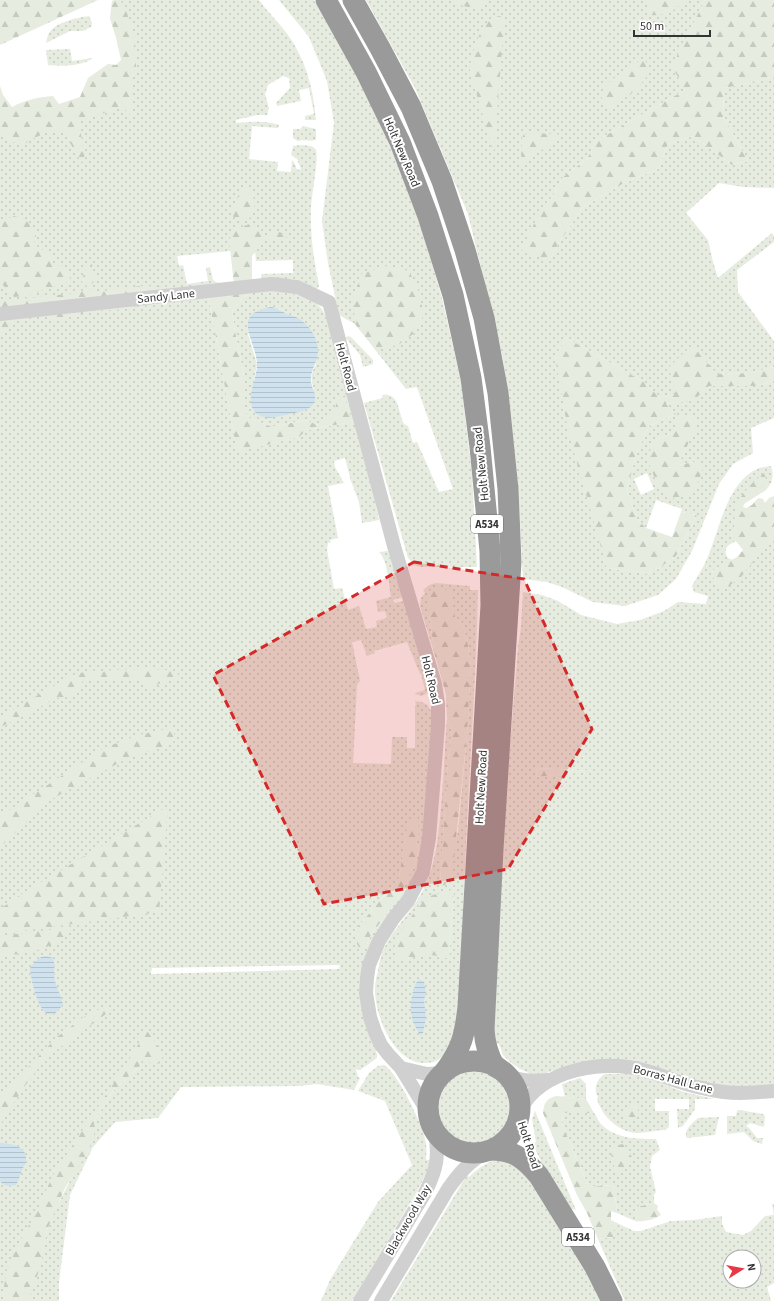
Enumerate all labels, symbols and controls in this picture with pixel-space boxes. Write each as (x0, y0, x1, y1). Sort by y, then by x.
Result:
scale bar (634, 12, 710, 38)
text: 50 m (640, 18, 664, 35)
street label: Holt New Road (379, 115, 424, 190)
street label: Sandy Lane (136, 285, 196, 308)
street label: Holt Road (331, 341, 360, 393)
street label: Holt New Road (469, 426, 494, 502)
road number: A534 (471, 515, 503, 533)
street label: Holt Road (417, 654, 444, 706)
street label: Holt New Road (471, 749, 492, 825)
street label: Borras Hall Lane (631, 1061, 715, 1098)
street label: Holt Road (513, 1119, 544, 1171)
street label: Blackwood Way (381, 1181, 436, 1259)
road number: A534 (562, 1228, 594, 1246)
north arrow (722, 1249, 762, 1289)
text: N (743, 1262, 759, 1272)

